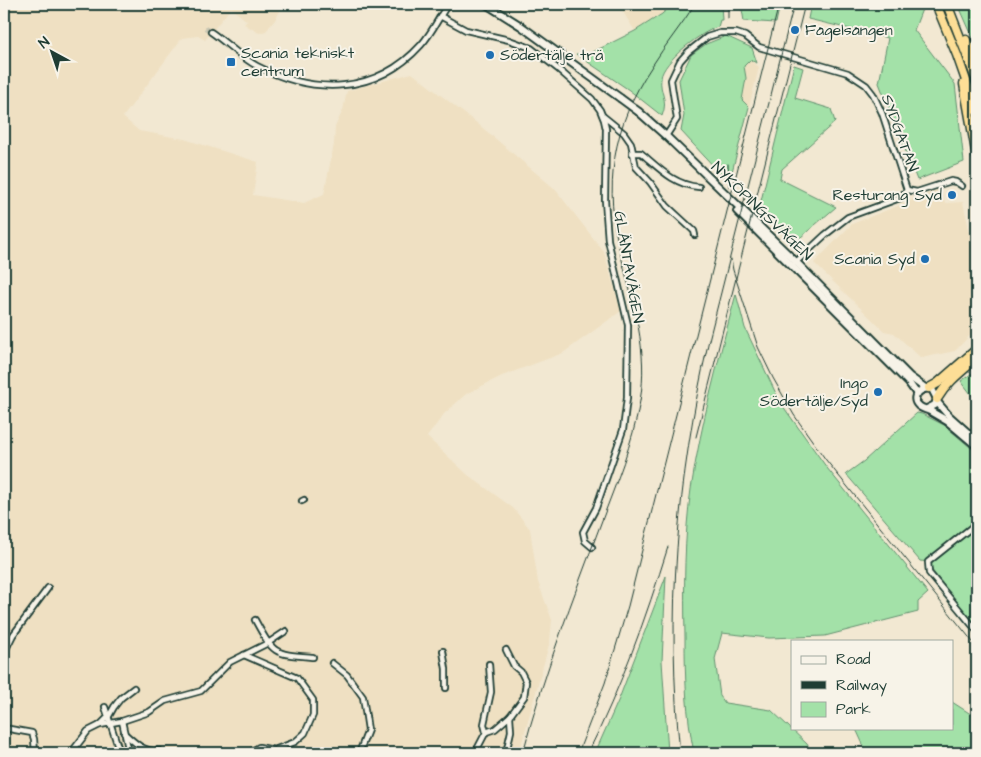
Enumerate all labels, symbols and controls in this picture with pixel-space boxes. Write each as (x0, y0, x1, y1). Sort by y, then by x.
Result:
place label: Fågelsången (805, 19, 893, 42)
marker: Fågelsången (789, 24, 801, 36)
north arrow (28, 28, 78, 78)
text: N (34, 32, 54, 53)
place label: Scania tekniskt centrum (241, 42, 355, 82)
place label: Södertälje trä (500, 44, 603, 66)
marker: Södertälje trä (484, 49, 496, 61)
marker: Scania tekniskt centrum (225, 56, 237, 68)
street label: SYDGATAN (876, 91, 924, 175)
street label: NYKÖPINGSVÄGEN (706, 157, 818, 265)
place label: Resturang Syd (832, 184, 942, 207)
marker: Resturang Syd (946, 189, 958, 201)
street label: GLÄNTAVÄGEN (608, 209, 650, 325)
place label: Scania Syd (834, 248, 915, 271)
marker: Scania Syd (919, 253, 931, 265)
place label: Ingo Södertälje/Syd (760, 372, 868, 413)
marker: Ingo Södertälje/Syd (872, 386, 884, 398)
legend (791, 640, 954, 730)
text: Road (836, 649, 871, 670)
text: Railway (836, 675, 887, 697)
text: Park (836, 699, 871, 720)

